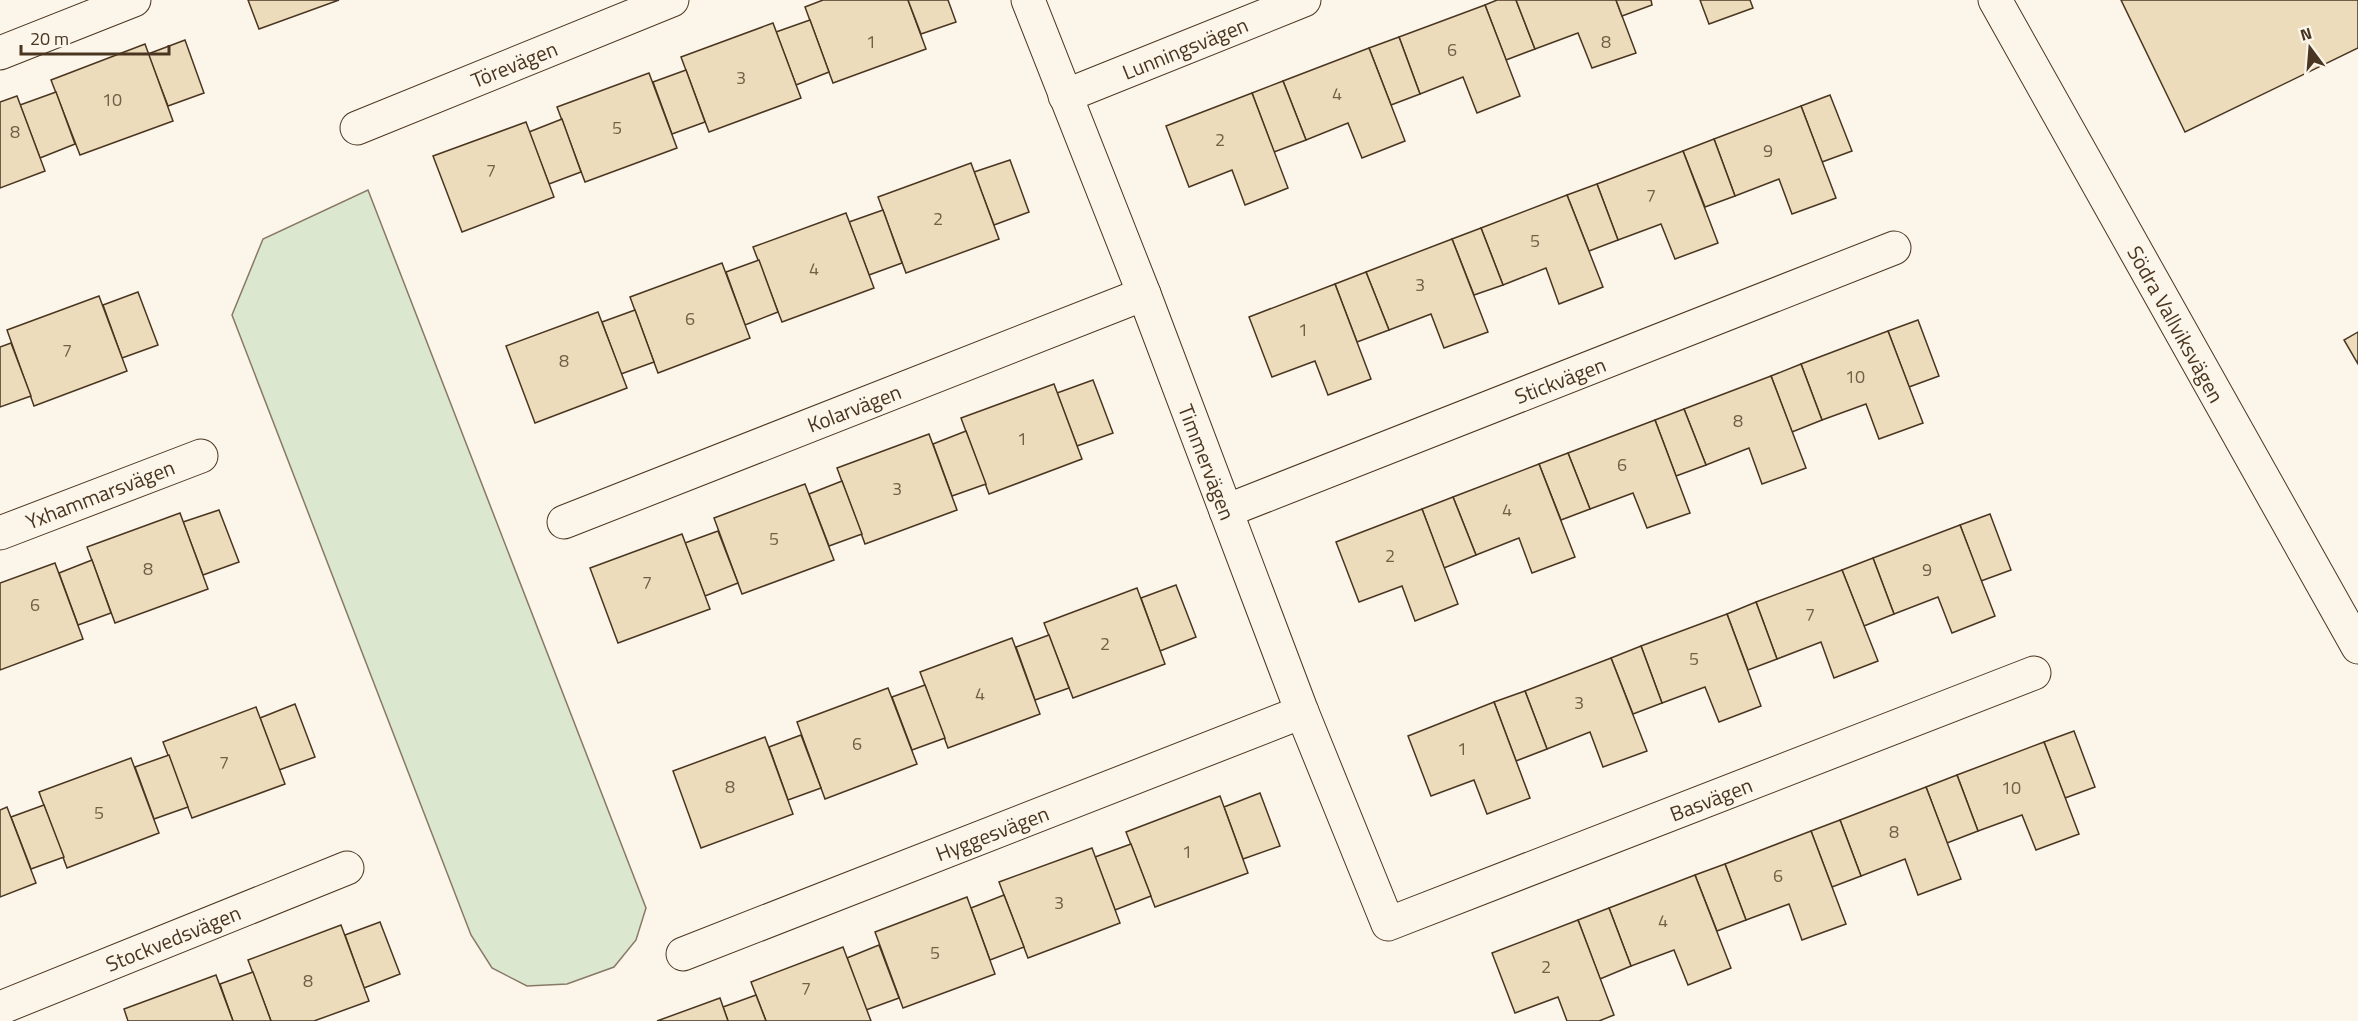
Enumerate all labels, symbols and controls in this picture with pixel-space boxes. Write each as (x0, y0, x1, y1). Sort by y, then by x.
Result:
street label: Lunningsvägen (1117, 8, 1253, 88)
scale bar (21, 18, 170, 56)
north arrow (2280, 18, 2340, 78)
text: N (2297, 21, 2315, 47)
text: 20 m (30, 25, 69, 52)
house number: 1 (866, 28, 876, 55)
house number: 8 (1601, 28, 1611, 55)
street label: Törevägen (466, 32, 562, 96)
house number: 6 (1447, 36, 1457, 63)
house number: 3 (736, 64, 746, 91)
house number: 4 (1332, 80, 1342, 107)
house number: 10 (102, 86, 122, 113)
house number: 5 (612, 114, 622, 141)
house number: 8 (10, 118, 20, 145)
house number: 2 (1215, 126, 1225, 153)
house number: 9 (1763, 137, 1773, 164)
house number: 7 (486, 157, 496, 184)
house number: 7 (1646, 182, 1656, 209)
house number: 2 (933, 205, 943, 232)
house number: 5 (1530, 227, 1540, 254)
street label: Södra Vallviksvägen (2119, 240, 2233, 408)
house number: 4 (809, 255, 819, 282)
house number: 3 (1415, 271, 1425, 298)
house number: 6 (685, 305, 695, 332)
house number: 1 (1298, 316, 1308, 343)
house number: 7 (62, 337, 72, 364)
house number: 8 (559, 347, 569, 374)
street label: Stickvägen (1510, 348, 1610, 412)
house number: 10 (1845, 363, 1865, 390)
street label: Kolarvägen (802, 375, 906, 441)
street label: Timmervägen (1170, 399, 1244, 525)
house number: 8 (1733, 407, 1743, 434)
house number: 1 (1017, 425, 1027, 452)
street label: Yxhammarsvägen (21, 451, 179, 537)
house number: 6 (1617, 451, 1627, 478)
house number: 3 (892, 475, 902, 502)
house number: 4 (1502, 496, 1512, 523)
house number: 5 (769, 525, 779, 552)
house number: 2 (1385, 542, 1395, 569)
house number: 8 (143, 555, 153, 582)
house number: 9 (1922, 556, 1932, 583)
house number: 7 (642, 569, 652, 596)
house number: 6 (30, 591, 40, 618)
house number: 7 (1805, 601, 1815, 628)
house number: 2 (1100, 630, 1110, 657)
house number: 5 (1689, 645, 1699, 672)
house number: 4 (975, 680, 985, 707)
house number: 3 (1574, 689, 1584, 716)
house number: 6 (852, 730, 862, 757)
house number: 1 (1457, 735, 1467, 762)
house number: 7 (219, 749, 229, 776)
street label: Basvägen (1665, 769, 1757, 829)
house number: 8 (725, 773, 735, 800)
house number: 10 (2001, 774, 2021, 801)
street label: Hyggesvägen (931, 797, 1053, 869)
house number: 5 (94, 799, 104, 826)
house number: 8 (1889, 818, 1899, 845)
house number: 1 (1182, 838, 1192, 865)
house number: 6 (1773, 862, 1783, 889)
house number: 3 (1054, 889, 1064, 916)
street label: Stockvedsvägen (101, 896, 245, 980)
house number: 4 (1658, 907, 1668, 934)
house number: 5 (930, 939, 940, 966)
house number: 2 (1541, 953, 1551, 980)
house number: 8 (303, 967, 313, 994)
house number: 7 (801, 975, 811, 1002)

